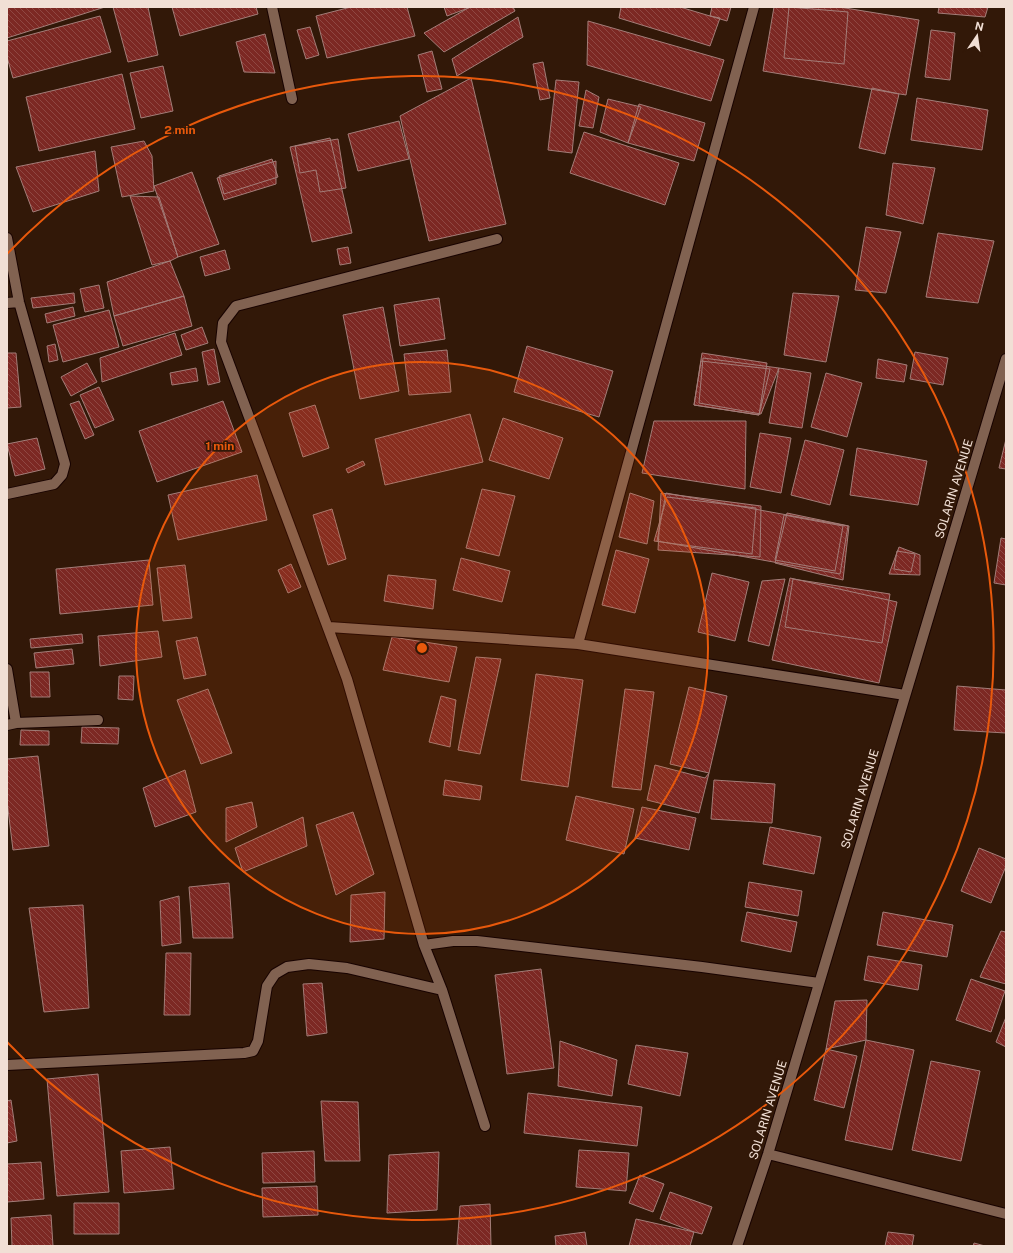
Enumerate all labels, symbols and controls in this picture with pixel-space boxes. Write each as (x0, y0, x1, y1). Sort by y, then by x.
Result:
north arrow (957, 16, 997, 56)
text: N (974, 19, 985, 33)
text: 2 min (164, 123, 196, 137)
street label: SOLARIN AVENUE (932, 438, 976, 540)
text: 1 min (206, 439, 234, 453)
centre of rings (415, 641, 429, 655)
street label: SOLARIN AVENUE (838, 748, 882, 850)
street label: SOLARIN AVENUE (746, 1059, 790, 1161)

